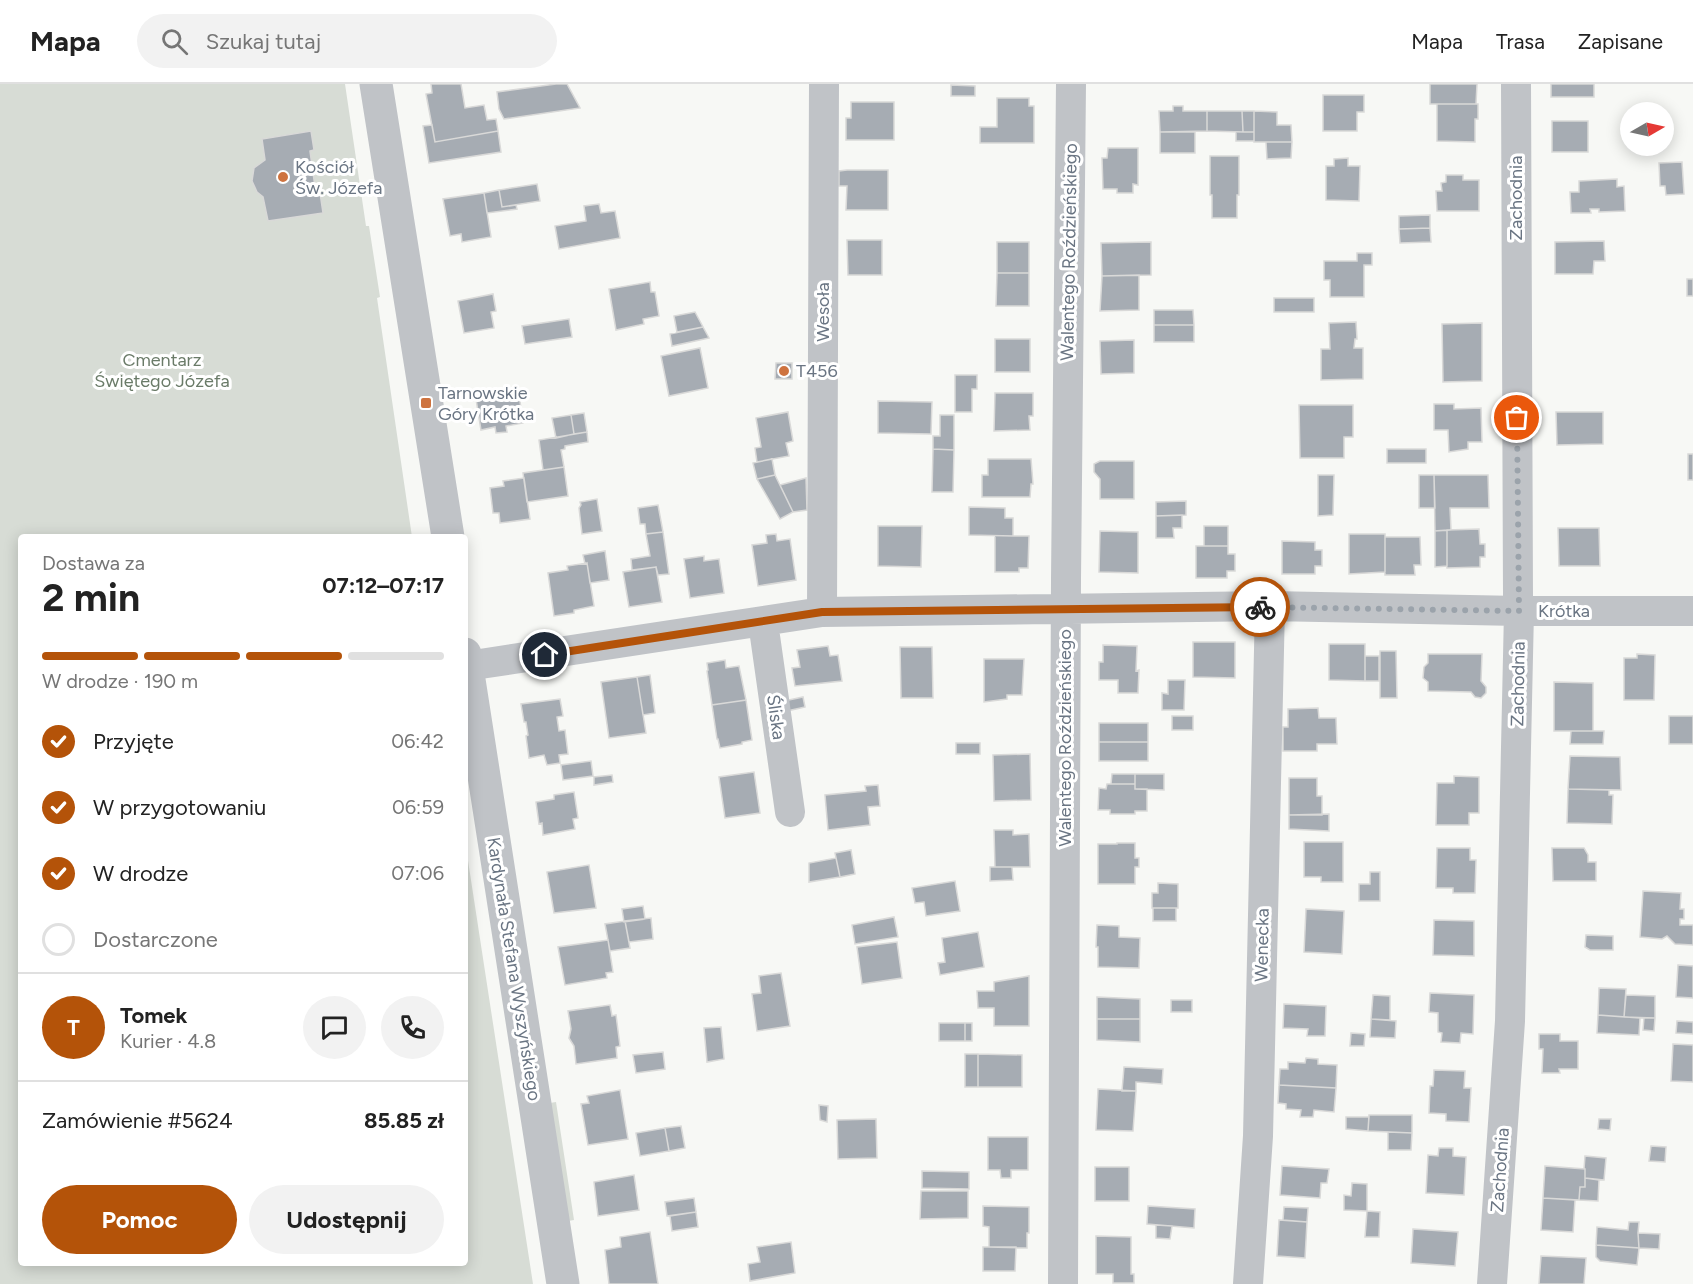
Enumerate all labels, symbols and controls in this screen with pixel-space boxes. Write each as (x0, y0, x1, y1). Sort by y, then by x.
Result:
search box (137, 14, 557, 68)
text: Mapa (30, 24, 101, 58)
icon: search (158, 25, 191, 58)
text: Szukaj tutaj (206, 28, 321, 55)
text: Mapa (1411, 29, 1463, 54)
text: Trasa (1496, 29, 1545, 54)
text: Zapisane (1578, 29, 1663, 54)
north arrow (1620, 102, 1674, 156)
map controls (1620, 102, 1674, 156)
street label: Walentego Roździeńskiego (1056, 143, 1082, 361)
place label: Kościół Św. Józefa (295, 156, 383, 199)
street label: Zachodnia (1505, 156, 1527, 240)
marker: Kościół Św. Józefa (276, 170, 290, 184)
street label: Wesoła (812, 282, 834, 342)
park label: Cmentarz Świętego Józefa (94, 349, 230, 392)
place label: T456 (796, 360, 838, 382)
marker: T456 (777, 364, 791, 378)
place label: Tarnowskie Góry Krótka (438, 382, 534, 425)
pin (1491, 392, 1542, 443)
marker: Tarnowskie Góry Krótka (419, 396, 433, 410)
icon: bag (1500, 401, 1533, 434)
text: Dostawa za (42, 551, 145, 575)
text: 07:12–07:17 (322, 572, 444, 599)
text: 2 min (42, 574, 140, 621)
courier (1230, 577, 1290, 637)
icon: bike (1244, 591, 1277, 624)
street label: Krótka (1538, 600, 1590, 622)
pin (519, 629, 570, 680)
street label: Walentego Roździeńskiego (1054, 629, 1076, 847)
icon: home (528, 638, 561, 671)
street label: Zachodnia (1506, 641, 1530, 727)
text: W drodze · 190 m (42, 669, 198, 693)
street label: Śliska (762, 693, 790, 741)
icon: check (42, 725, 75, 758)
text: Przyjęte (93, 728, 174, 755)
text: 06:42 (391, 729, 444, 753)
icon: check (42, 791, 75, 824)
text: W przygotowaniu (93, 794, 266, 821)
text: 06:59 (392, 795, 444, 819)
street label: Kardynała Stefana Wyszyńskiego (482, 836, 546, 1102)
icon: check (42, 857, 75, 890)
text: W drodze (93, 860, 188, 887)
text: 07:06 (391, 861, 444, 885)
street label: Wenecka (1250, 908, 1274, 982)
text: Dostarczone (93, 926, 218, 953)
button: chat (303, 996, 366, 1059)
button: phone (381, 996, 444, 1059)
text: Tomek (120, 1002, 187, 1029)
text: T (67, 1014, 80, 1041)
text: Kurier · 4.8 (120, 1029, 216, 1053)
text: Zamówienie #5624 (42, 1107, 233, 1134)
text: 85.85 zł (364, 1107, 444, 1134)
street label: Zachodnia (1486, 1127, 1514, 1213)
button: Pomoc (42, 1185, 237, 1254)
button: Udostępnij (249, 1185, 444, 1254)

